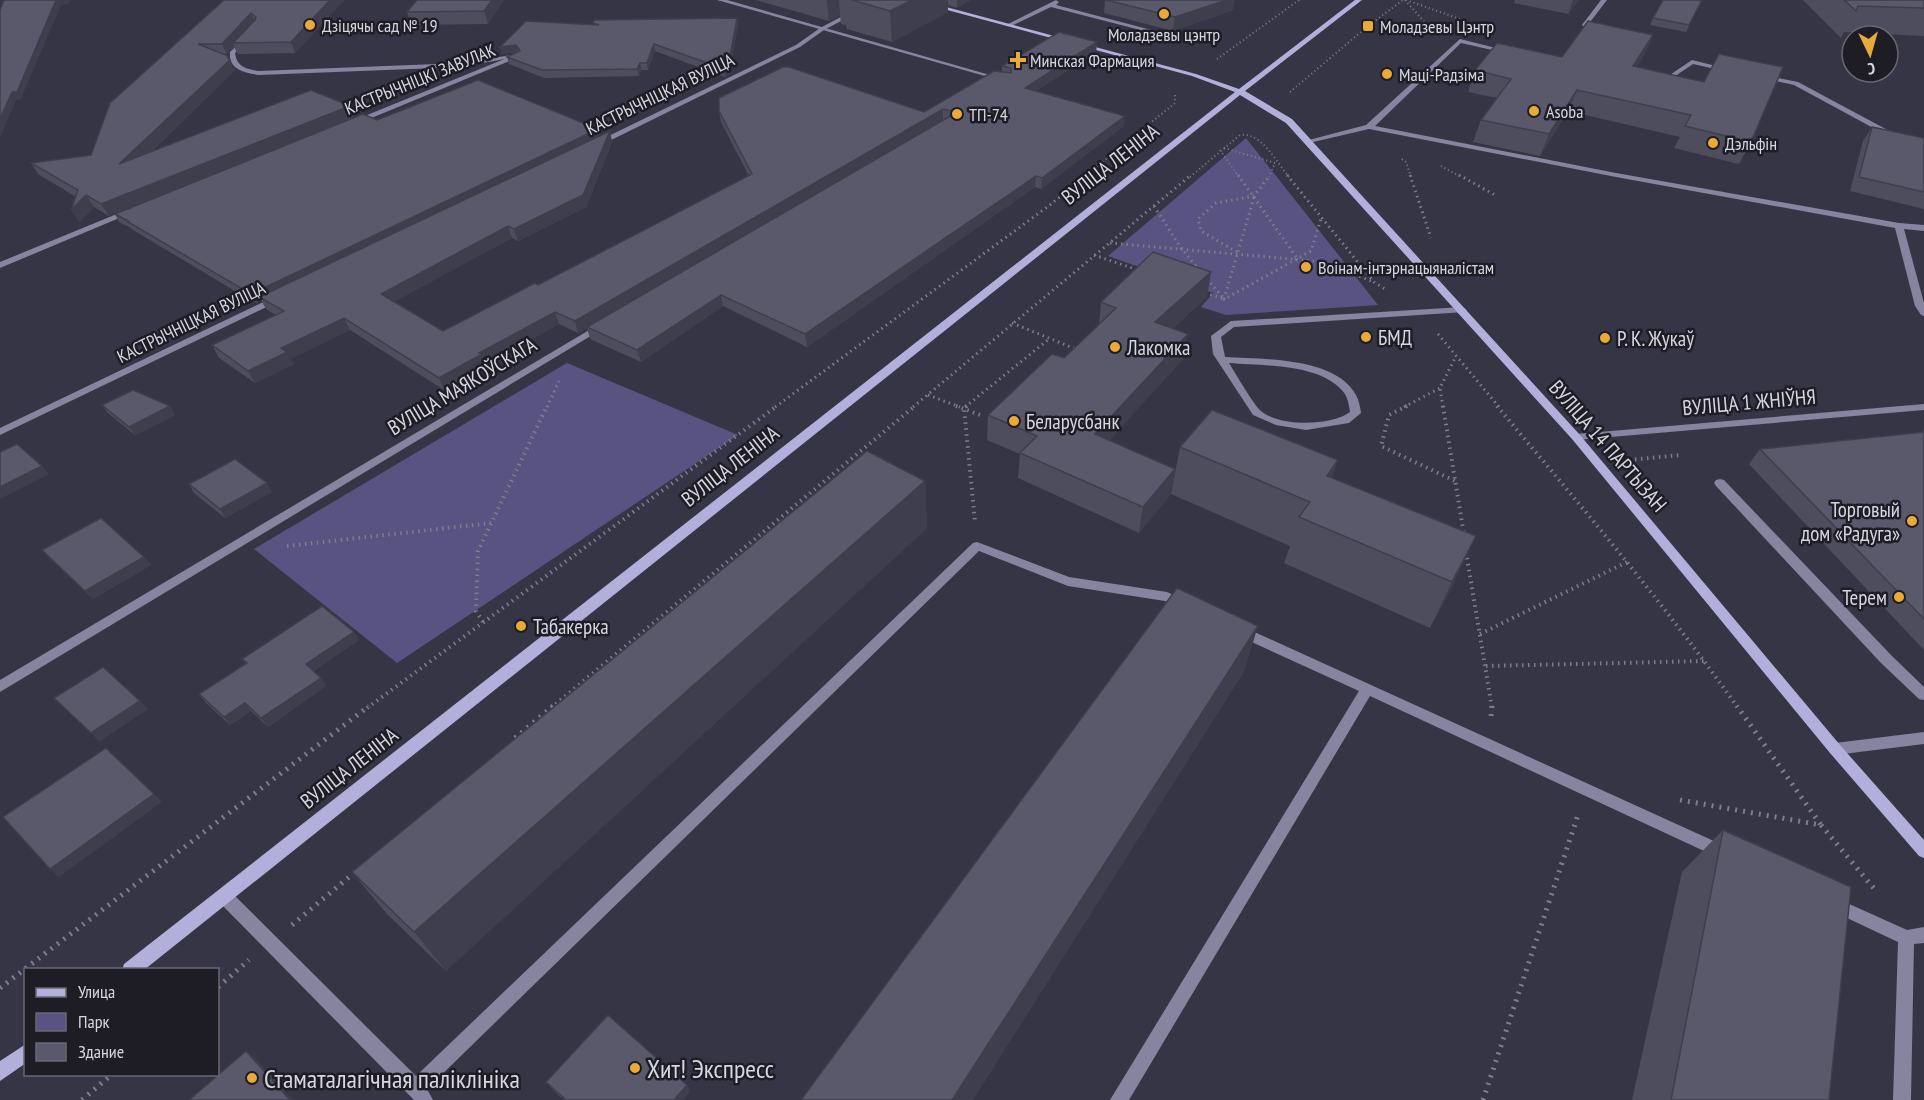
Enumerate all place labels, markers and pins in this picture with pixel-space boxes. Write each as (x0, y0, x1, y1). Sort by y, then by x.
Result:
marker: Моладзевы цэнтр (1157, 7, 1171, 21)
place label: Дзіцячы сад № 19 (322, 14, 438, 37)
place label: Моладзевы Цэнтр (1380, 15, 1494, 38)
marker: Дзіцячы сад № 19 (303, 18, 317, 32)
marker: Моладзевы Цэнтр (1361, 19, 1375, 33)
place label: Моладзевы цэнтр (1108, 23, 1220, 46)
place label: Минская Фармация (1030, 49, 1154, 72)
marker: Минская Фармация (1011, 53, 1025, 67)
place label: Маці-Радзіма (1399, 63, 1484, 86)
marker: Маці-Радзіма (1380, 67, 1394, 81)
place label: Asoba (1546, 100, 1583, 123)
place label: ТП-74 (969, 103, 1008, 126)
marker: Asoba (1527, 104, 1541, 118)
marker: ТП-74 (950, 107, 964, 121)
place label: Дэльфін (1725, 132, 1777, 155)
marker: Дэльфін (1706, 136, 1720, 150)
place label: Воінам-інтэрнацыяналістам (1318, 256, 1494, 279)
marker: Воінам-інтэрнацыяналістам (1299, 260, 1313, 274)
place label: БМД (1378, 324, 1412, 351)
place label: Р. К. Жукаў (1617, 325, 1694, 352)
marker: БМД (1359, 330, 1373, 344)
marker: Р. К. Жукаў (1598, 331, 1612, 345)
place label: Лакомка (1126, 334, 1190, 361)
marker: Лакомка (1108, 340, 1122, 354)
place label: Беларусбанк (1026, 408, 1120, 435)
marker: Беларусбанк (1007, 414, 1021, 428)
place label: Торговый дом «Радуга» (1801, 496, 1900, 547)
marker: Торговый дом «Радуга» (1905, 514, 1919, 528)
place label: Терем (1842, 584, 1887, 611)
marker: Терем (1892, 590, 1906, 604)
place label: Табакерка (533, 613, 609, 640)
marker: Табакерка (514, 619, 528, 633)
place label: Хит! Экспресс (647, 1052, 774, 1085)
marker: Хит! Экспресс (628, 1061, 642, 1075)
place label: Стаматалагічная паліклініка (264, 1062, 520, 1095)
marker: Стаматалагічная паліклініка (245, 1071, 259, 1085)

